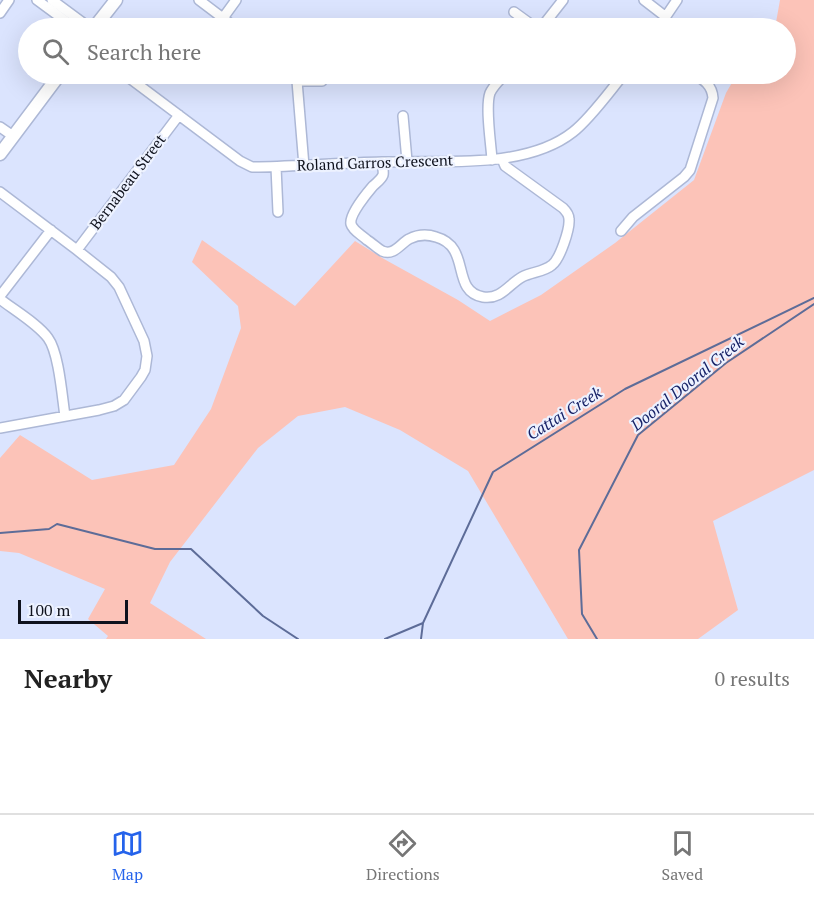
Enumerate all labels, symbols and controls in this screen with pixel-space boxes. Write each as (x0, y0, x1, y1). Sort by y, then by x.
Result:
search box (18, 18, 796, 84)
icon: search (39, 35, 72, 68)
text: Search here (87, 37, 201, 66)
street label: Bernabeau Street (85, 129, 170, 233)
street label: Roland Garros Crescent (296, 149, 454, 175)
water label: Dooral Dooral Creek (625, 330, 748, 436)
water label: Cattai Creek (522, 381, 606, 445)
scale bar (18, 597, 128, 624)
text: 100 m (27, 599, 70, 621)
text: Nearby (24, 661, 112, 695)
text: 0 results (715, 665, 790, 692)
tab: Map (111, 827, 144, 885)
tab: Directions (366, 827, 440, 885)
tab: Saved (662, 827, 703, 885)

